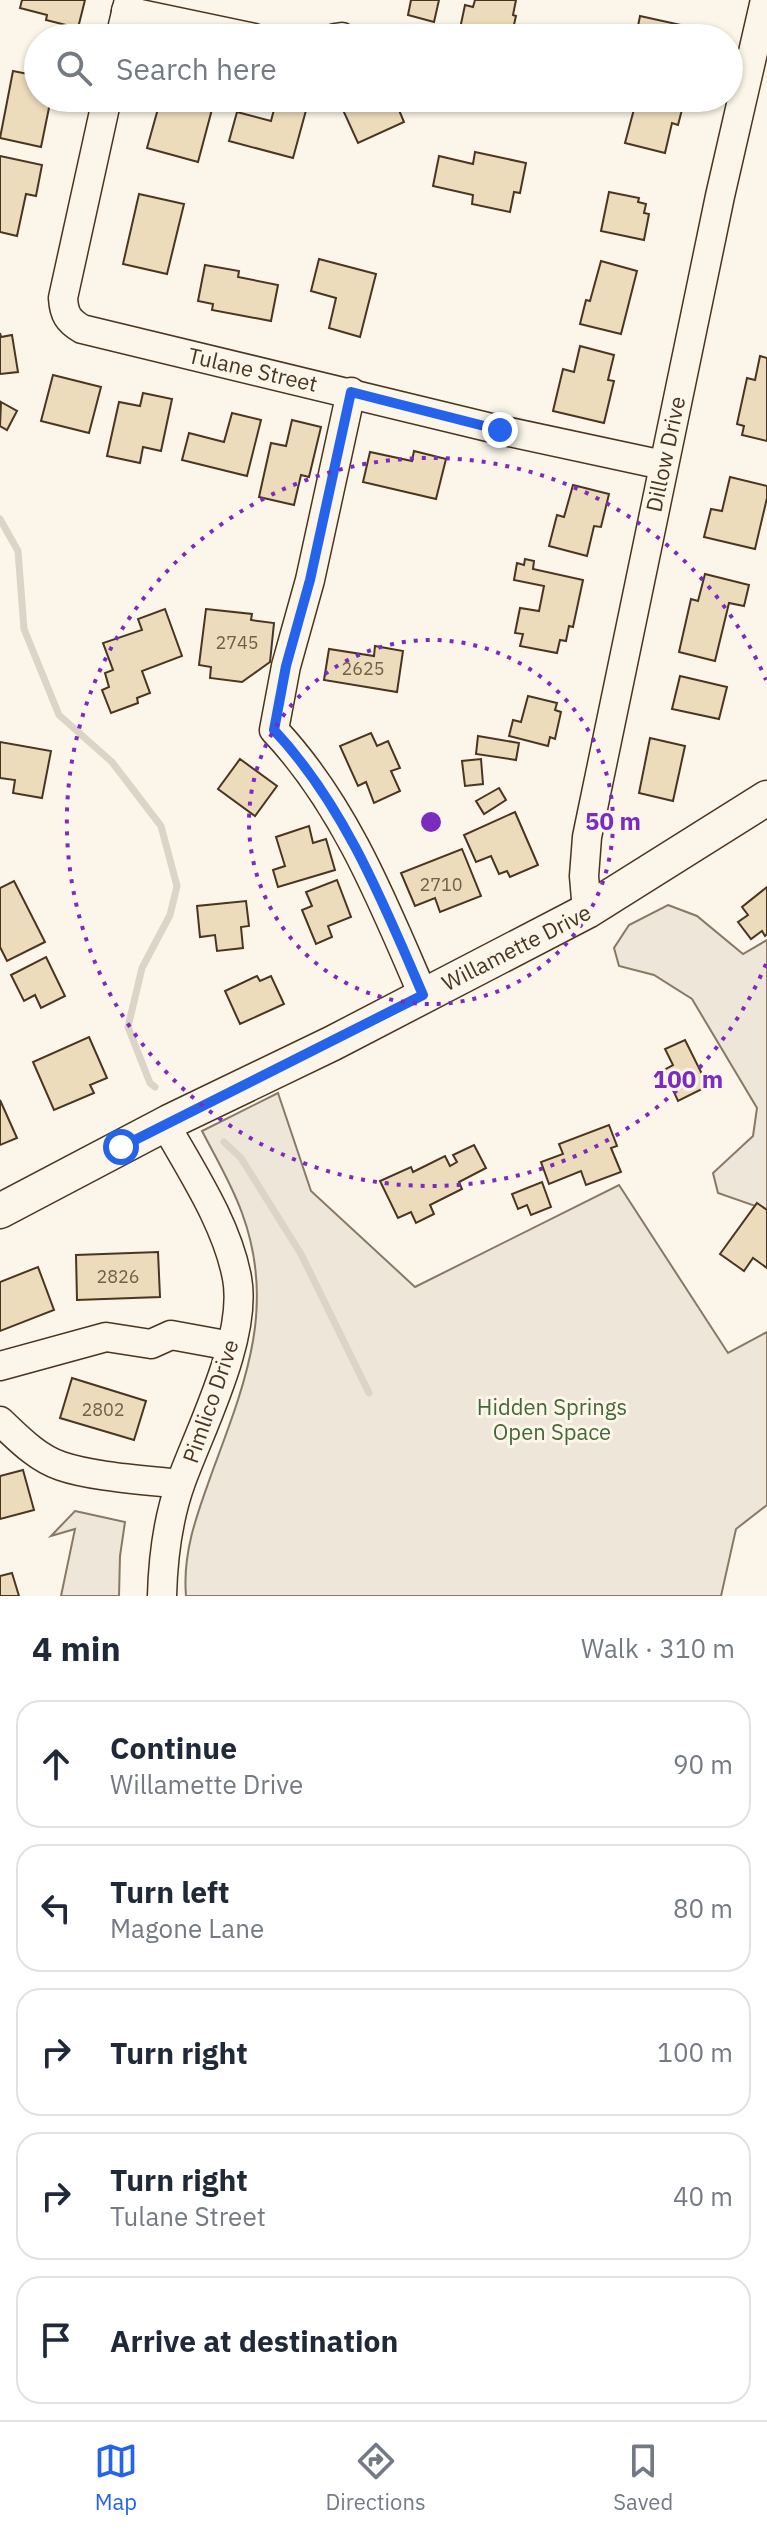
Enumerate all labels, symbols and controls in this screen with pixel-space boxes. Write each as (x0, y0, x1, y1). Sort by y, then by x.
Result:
search box (24, 24, 743, 112)
icon: search (52, 46, 96, 90)
text: Search here (116, 49, 277, 88)
street label: Tulane Street (186, 340, 320, 398)
street label: Dillow Drive (639, 394, 691, 514)
route end (482, 412, 518, 448)
house number: 2745 (215, 631, 259, 654)
house number: 2625 (341, 657, 385, 680)
text: 50 m (585, 805, 641, 837)
centre of rings (417, 808, 445, 836)
house number: 2710 (419, 873, 463, 896)
street label: Willamette Drive (437, 897, 595, 997)
text: 100 m (653, 1063, 723, 1095)
route start (103, 1129, 139, 1165)
house number: 2826 (96, 1265, 140, 1288)
street label: Pimlico Drive (175, 1335, 245, 1467)
park label: Hidden Springs Open Space (477, 1392, 627, 1446)
house number: 2802 (81, 1398, 125, 1421)
text: 4 min (32, 1626, 121, 1670)
text: Walk · 310 m (581, 1631, 735, 1665)
text: Continue (110, 1728, 237, 1767)
icon: ahead (34, 1742, 78, 1786)
text: 90 m (673, 1747, 733, 1781)
text: Willamette Drive (110, 1767, 303, 1801)
text: Turn left (110, 1872, 229, 1911)
icon: left (34, 1886, 78, 1930)
text: 80 m (673, 1891, 733, 1925)
text: Magone Lane (110, 1911, 264, 1945)
icon: right (34, 2030, 78, 2074)
text: Turn right (110, 2033, 248, 2072)
text: 100 m (657, 2035, 733, 2069)
text: Turn right (110, 2160, 248, 2199)
icon: right (34, 2174, 78, 2218)
text: 40 m (673, 2179, 733, 2213)
text: Tulane Street (110, 2199, 266, 2233)
icon: arrive (34, 2318, 78, 2362)
text: Arrive at destination (110, 2321, 398, 2360)
tab: Map (94, 2439, 138, 2516)
tab: Directions (326, 2439, 426, 2516)
tab: Saved (613, 2439, 673, 2516)

